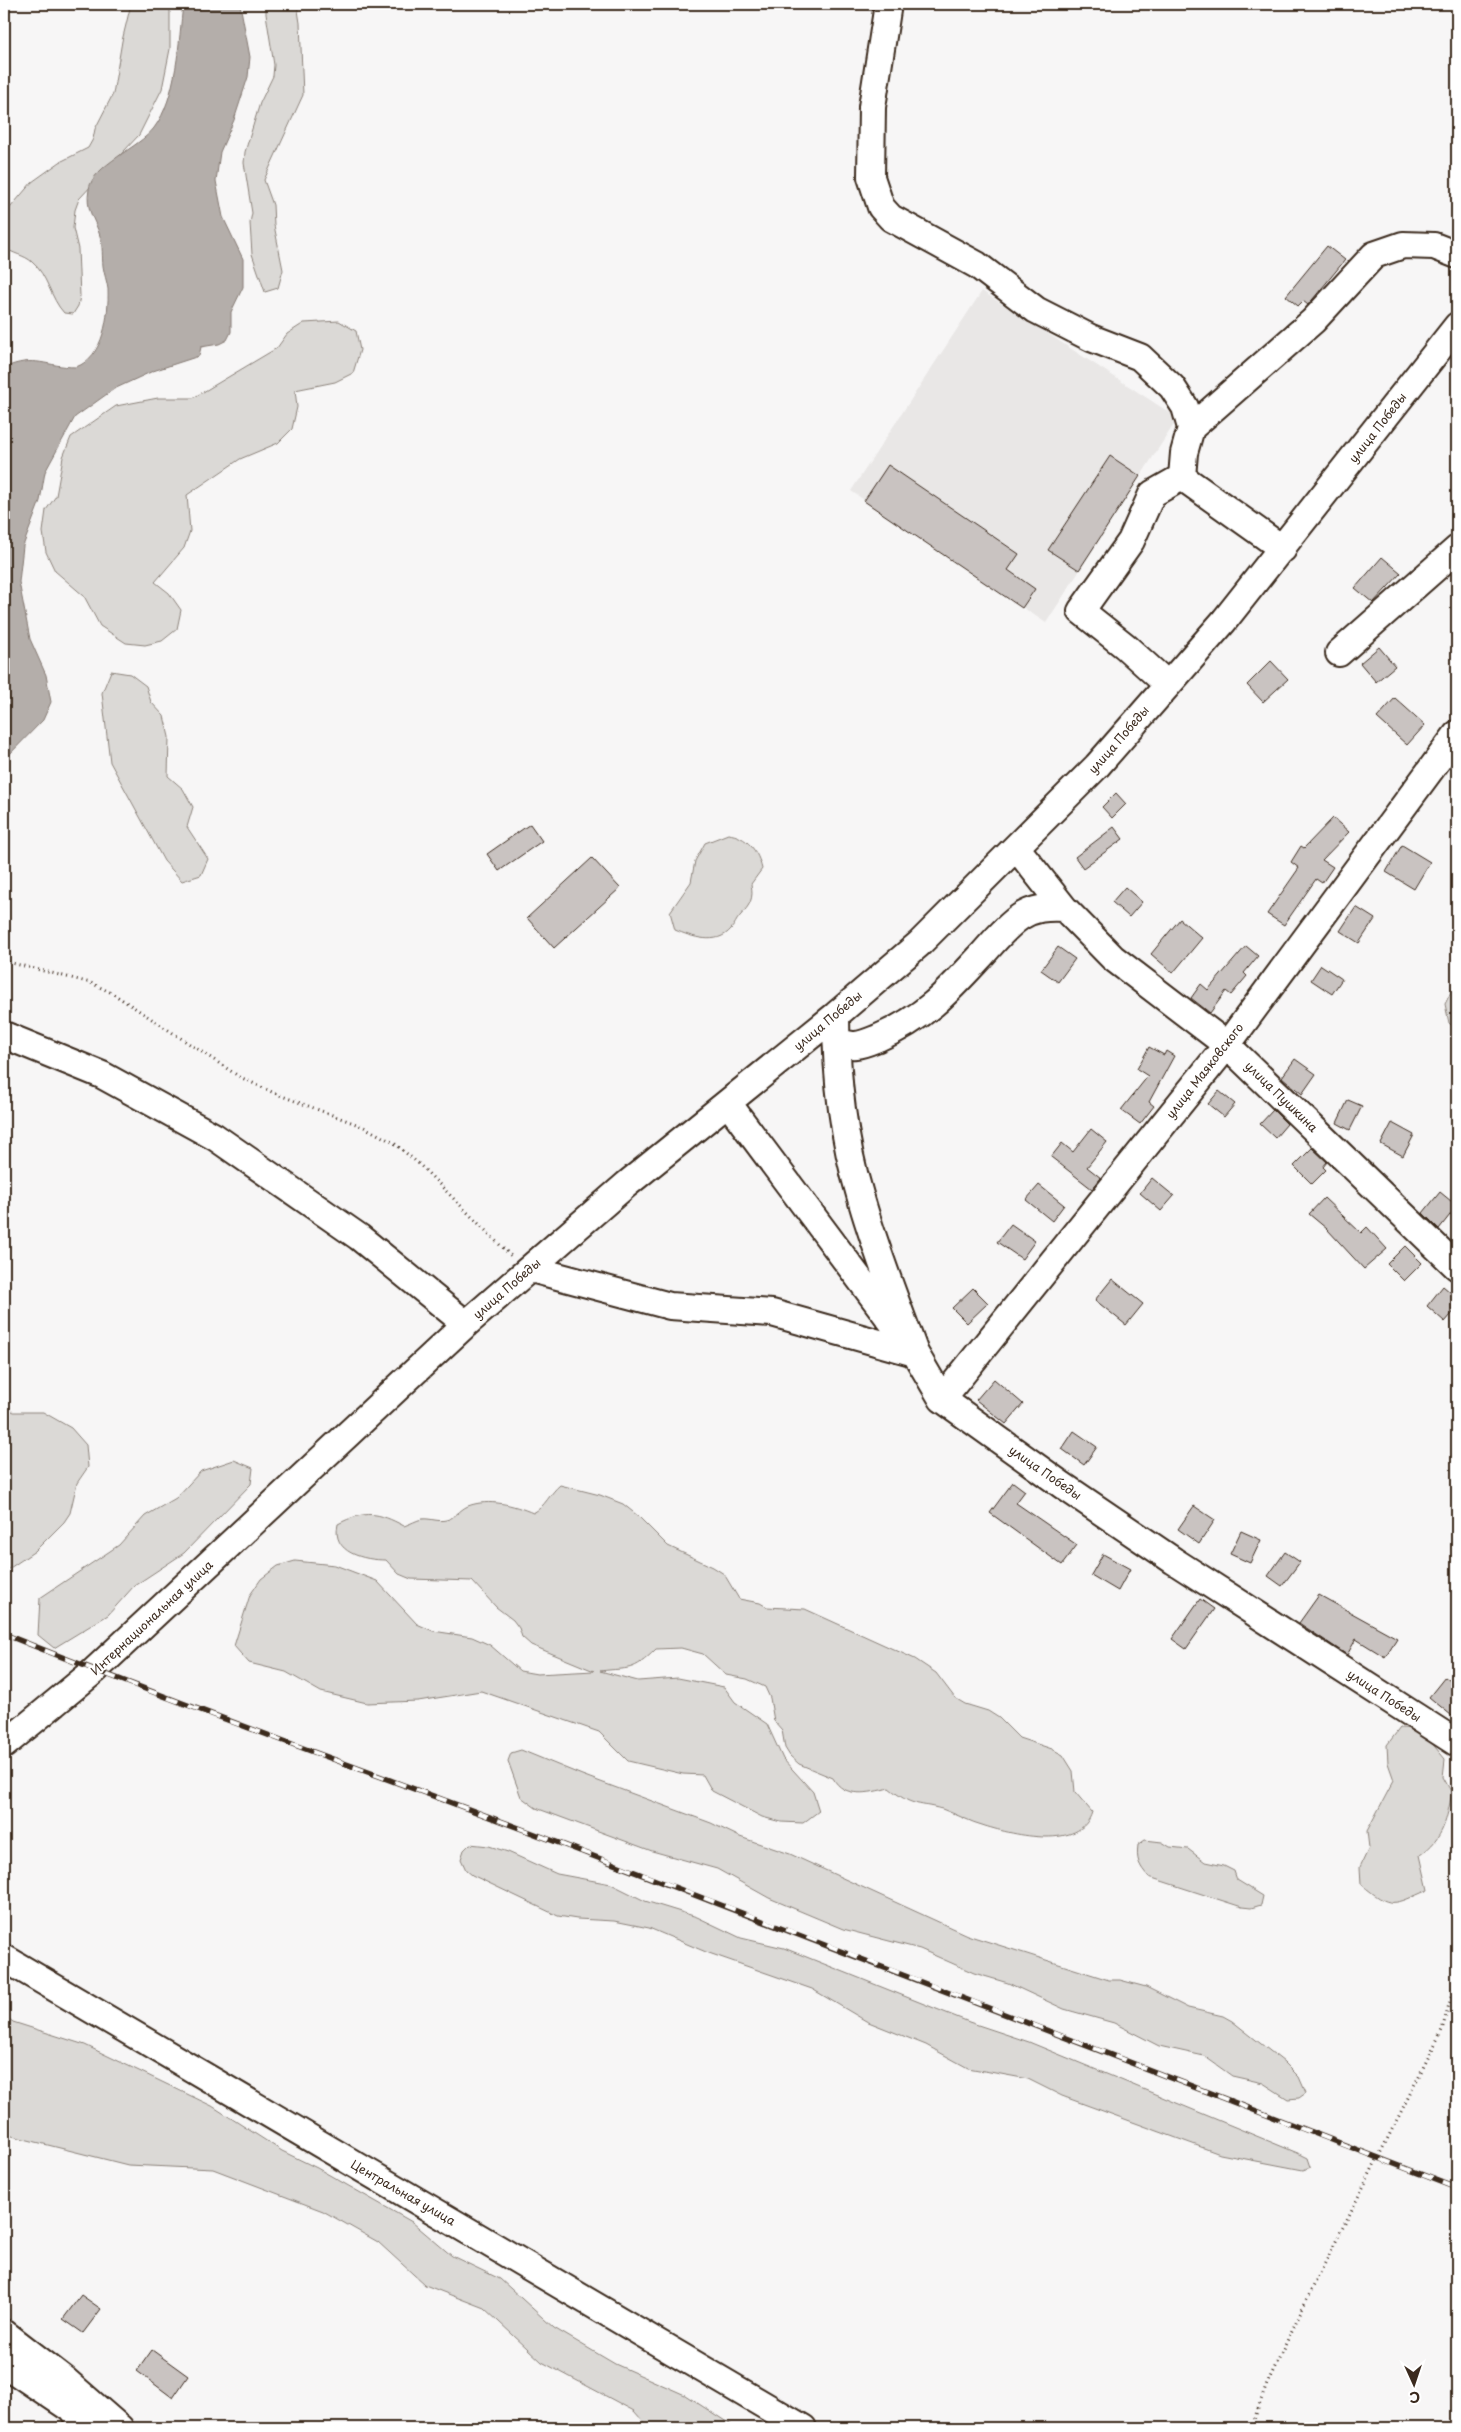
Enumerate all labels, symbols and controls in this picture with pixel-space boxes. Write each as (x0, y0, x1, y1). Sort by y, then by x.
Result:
street label: улица Победы (1344, 388, 1410, 466)
street label: улица Победы (1084, 701, 1153, 777)
street label: улица Победы (789, 986, 866, 1054)
street label: улица Маяковского (1161, 1019, 1247, 1122)
street label: улица Пушкина (1241, 1057, 1323, 1136)
street label: улица Победы (468, 1254, 544, 1323)
street label: улица Победы (1006, 1441, 1085, 1504)
street label: Интернациональная улица (86, 1555, 217, 1679)
street label: улица Победы (1344, 1665, 1425, 1726)
street label: Центральная улица (348, 2155, 460, 2230)
north arrow (1388, 2360, 1438, 2410)
text: С (1409, 2387, 1421, 2408)

